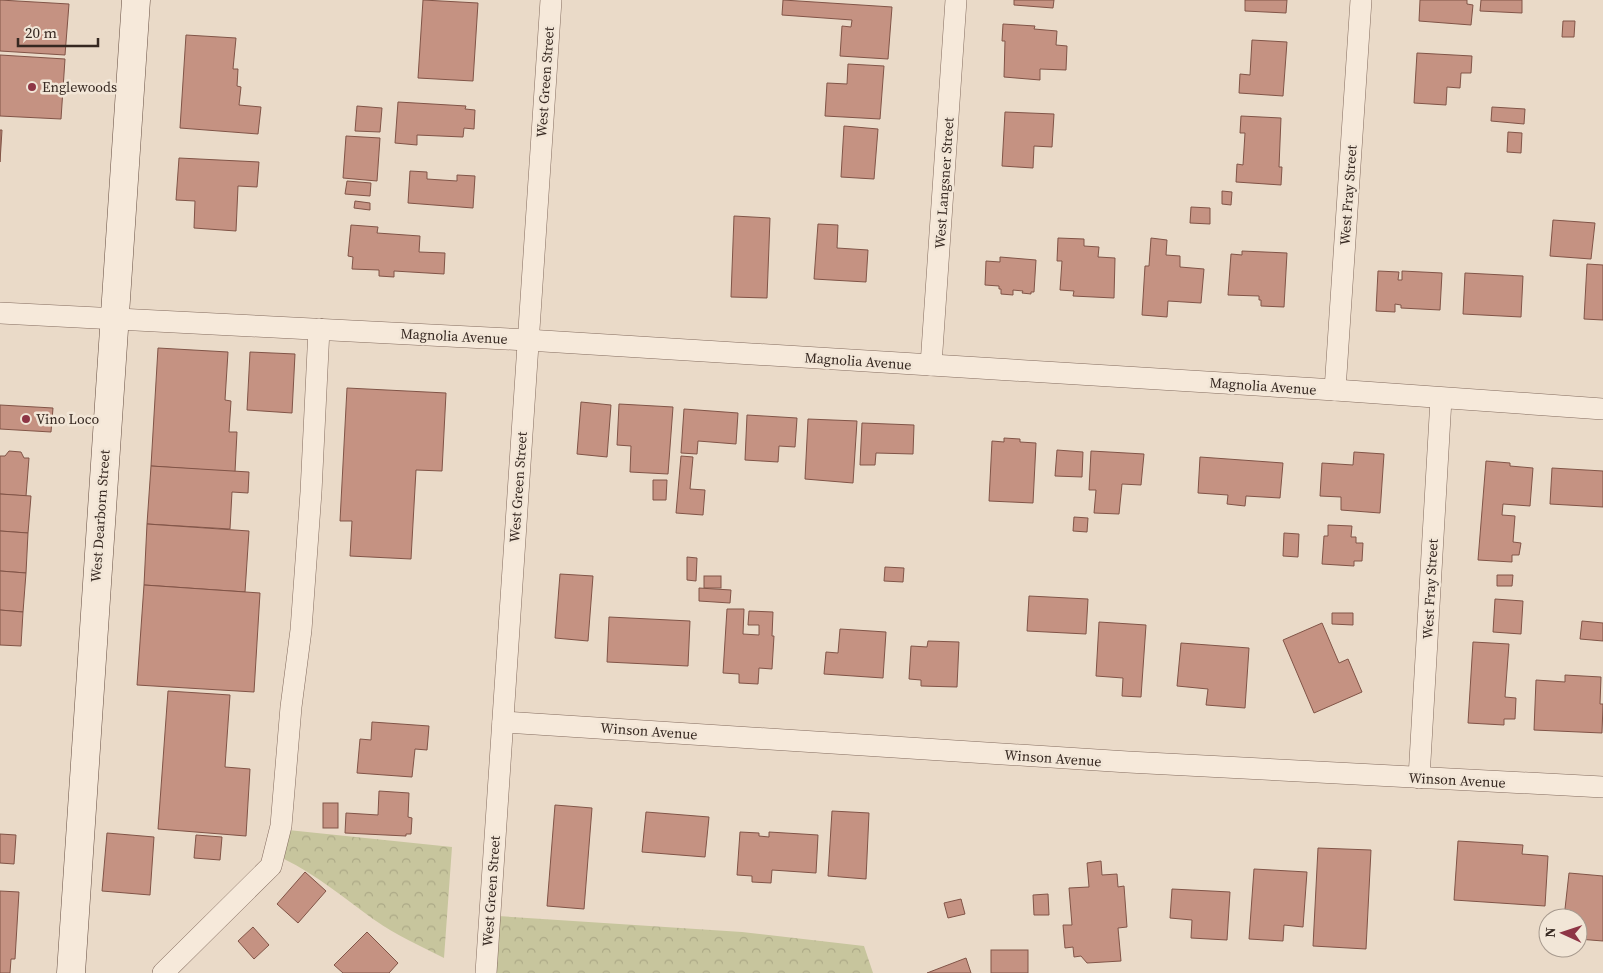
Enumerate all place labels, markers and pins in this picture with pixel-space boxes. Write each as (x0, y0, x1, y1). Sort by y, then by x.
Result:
place label: Englewoods (42, 77, 117, 97)
marker: Englewoods (26, 81, 38, 93)
place label: Vino Loco (36, 409, 99, 429)
marker: Vino Loco (20, 413, 32, 425)

